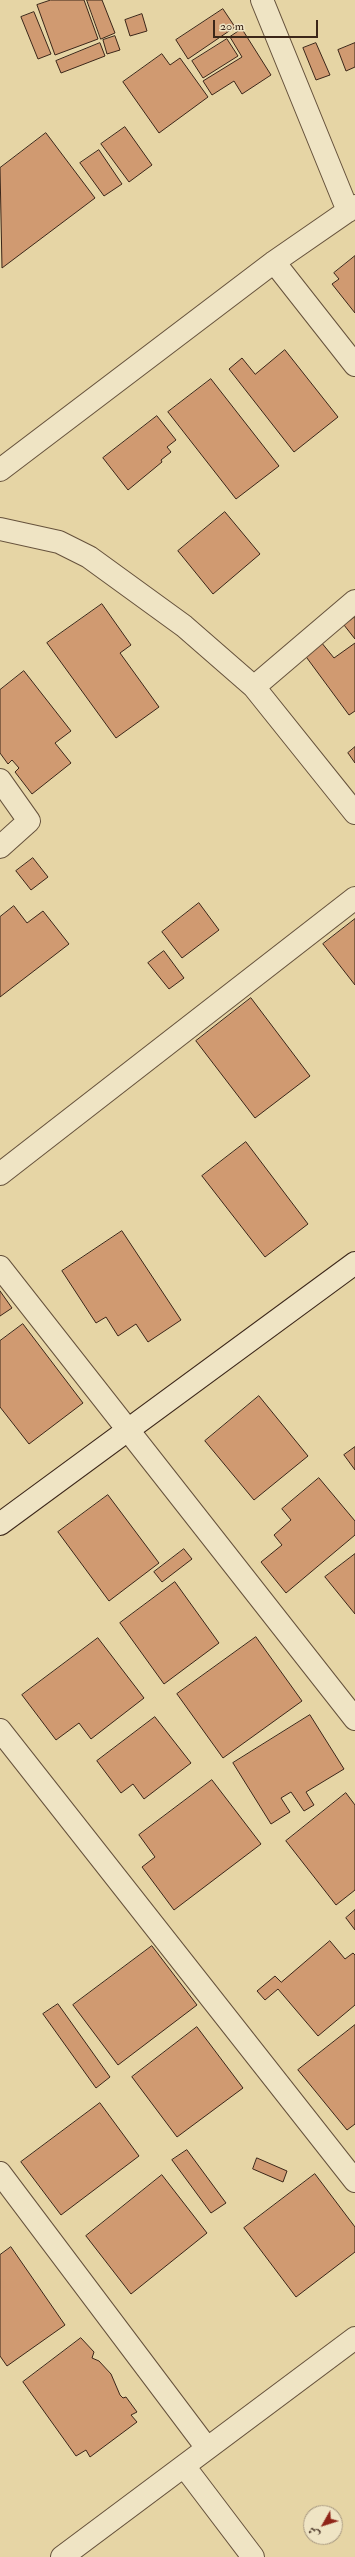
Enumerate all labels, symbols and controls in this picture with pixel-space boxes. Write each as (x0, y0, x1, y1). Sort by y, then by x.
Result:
scale bar (215, 12, 320, 38)
text: 20 m (220, 19, 244, 34)
north arrow (303, 2505, 343, 2545)
text: ش (306, 2524, 323, 2541)

